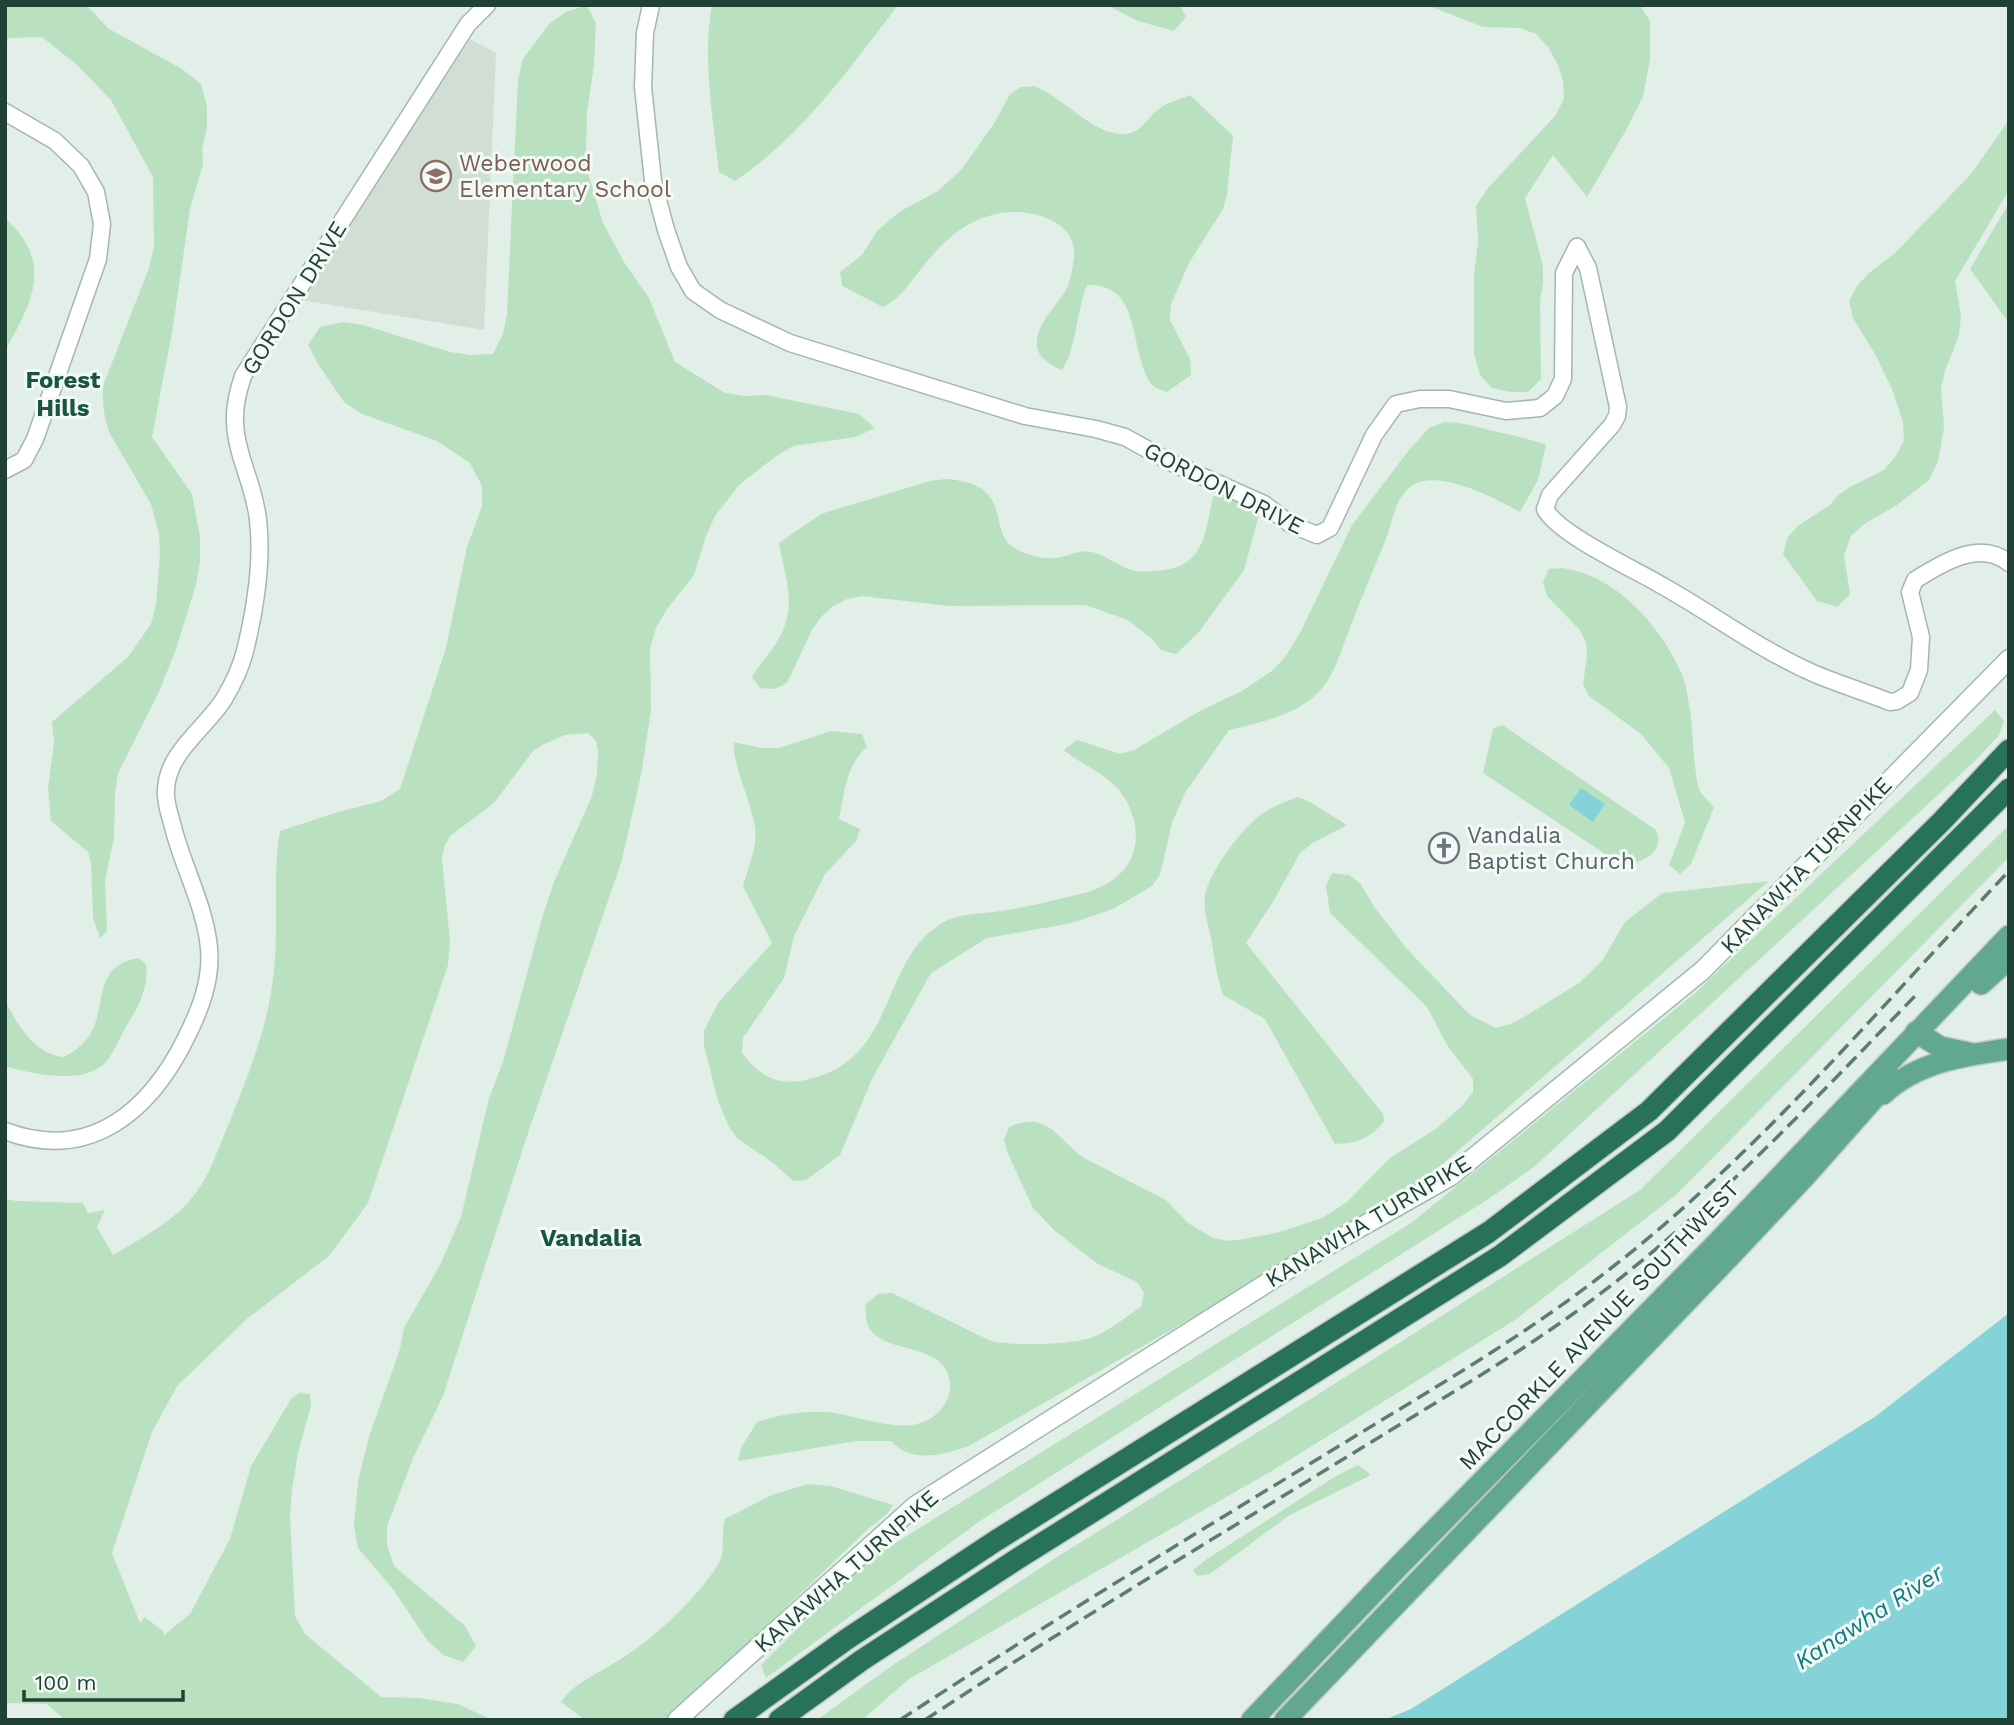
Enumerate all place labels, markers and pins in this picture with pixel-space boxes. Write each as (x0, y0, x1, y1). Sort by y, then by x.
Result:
place label: Weberwood Elementary School (459, 150, 671, 203)
school or university icon: Weberwood Elementary School (419, 159, 453, 193)
place label: Vandalia Baptist Church (1467, 822, 1635, 875)
church icon: Vandalia Baptist Church (1427, 831, 1461, 865)

